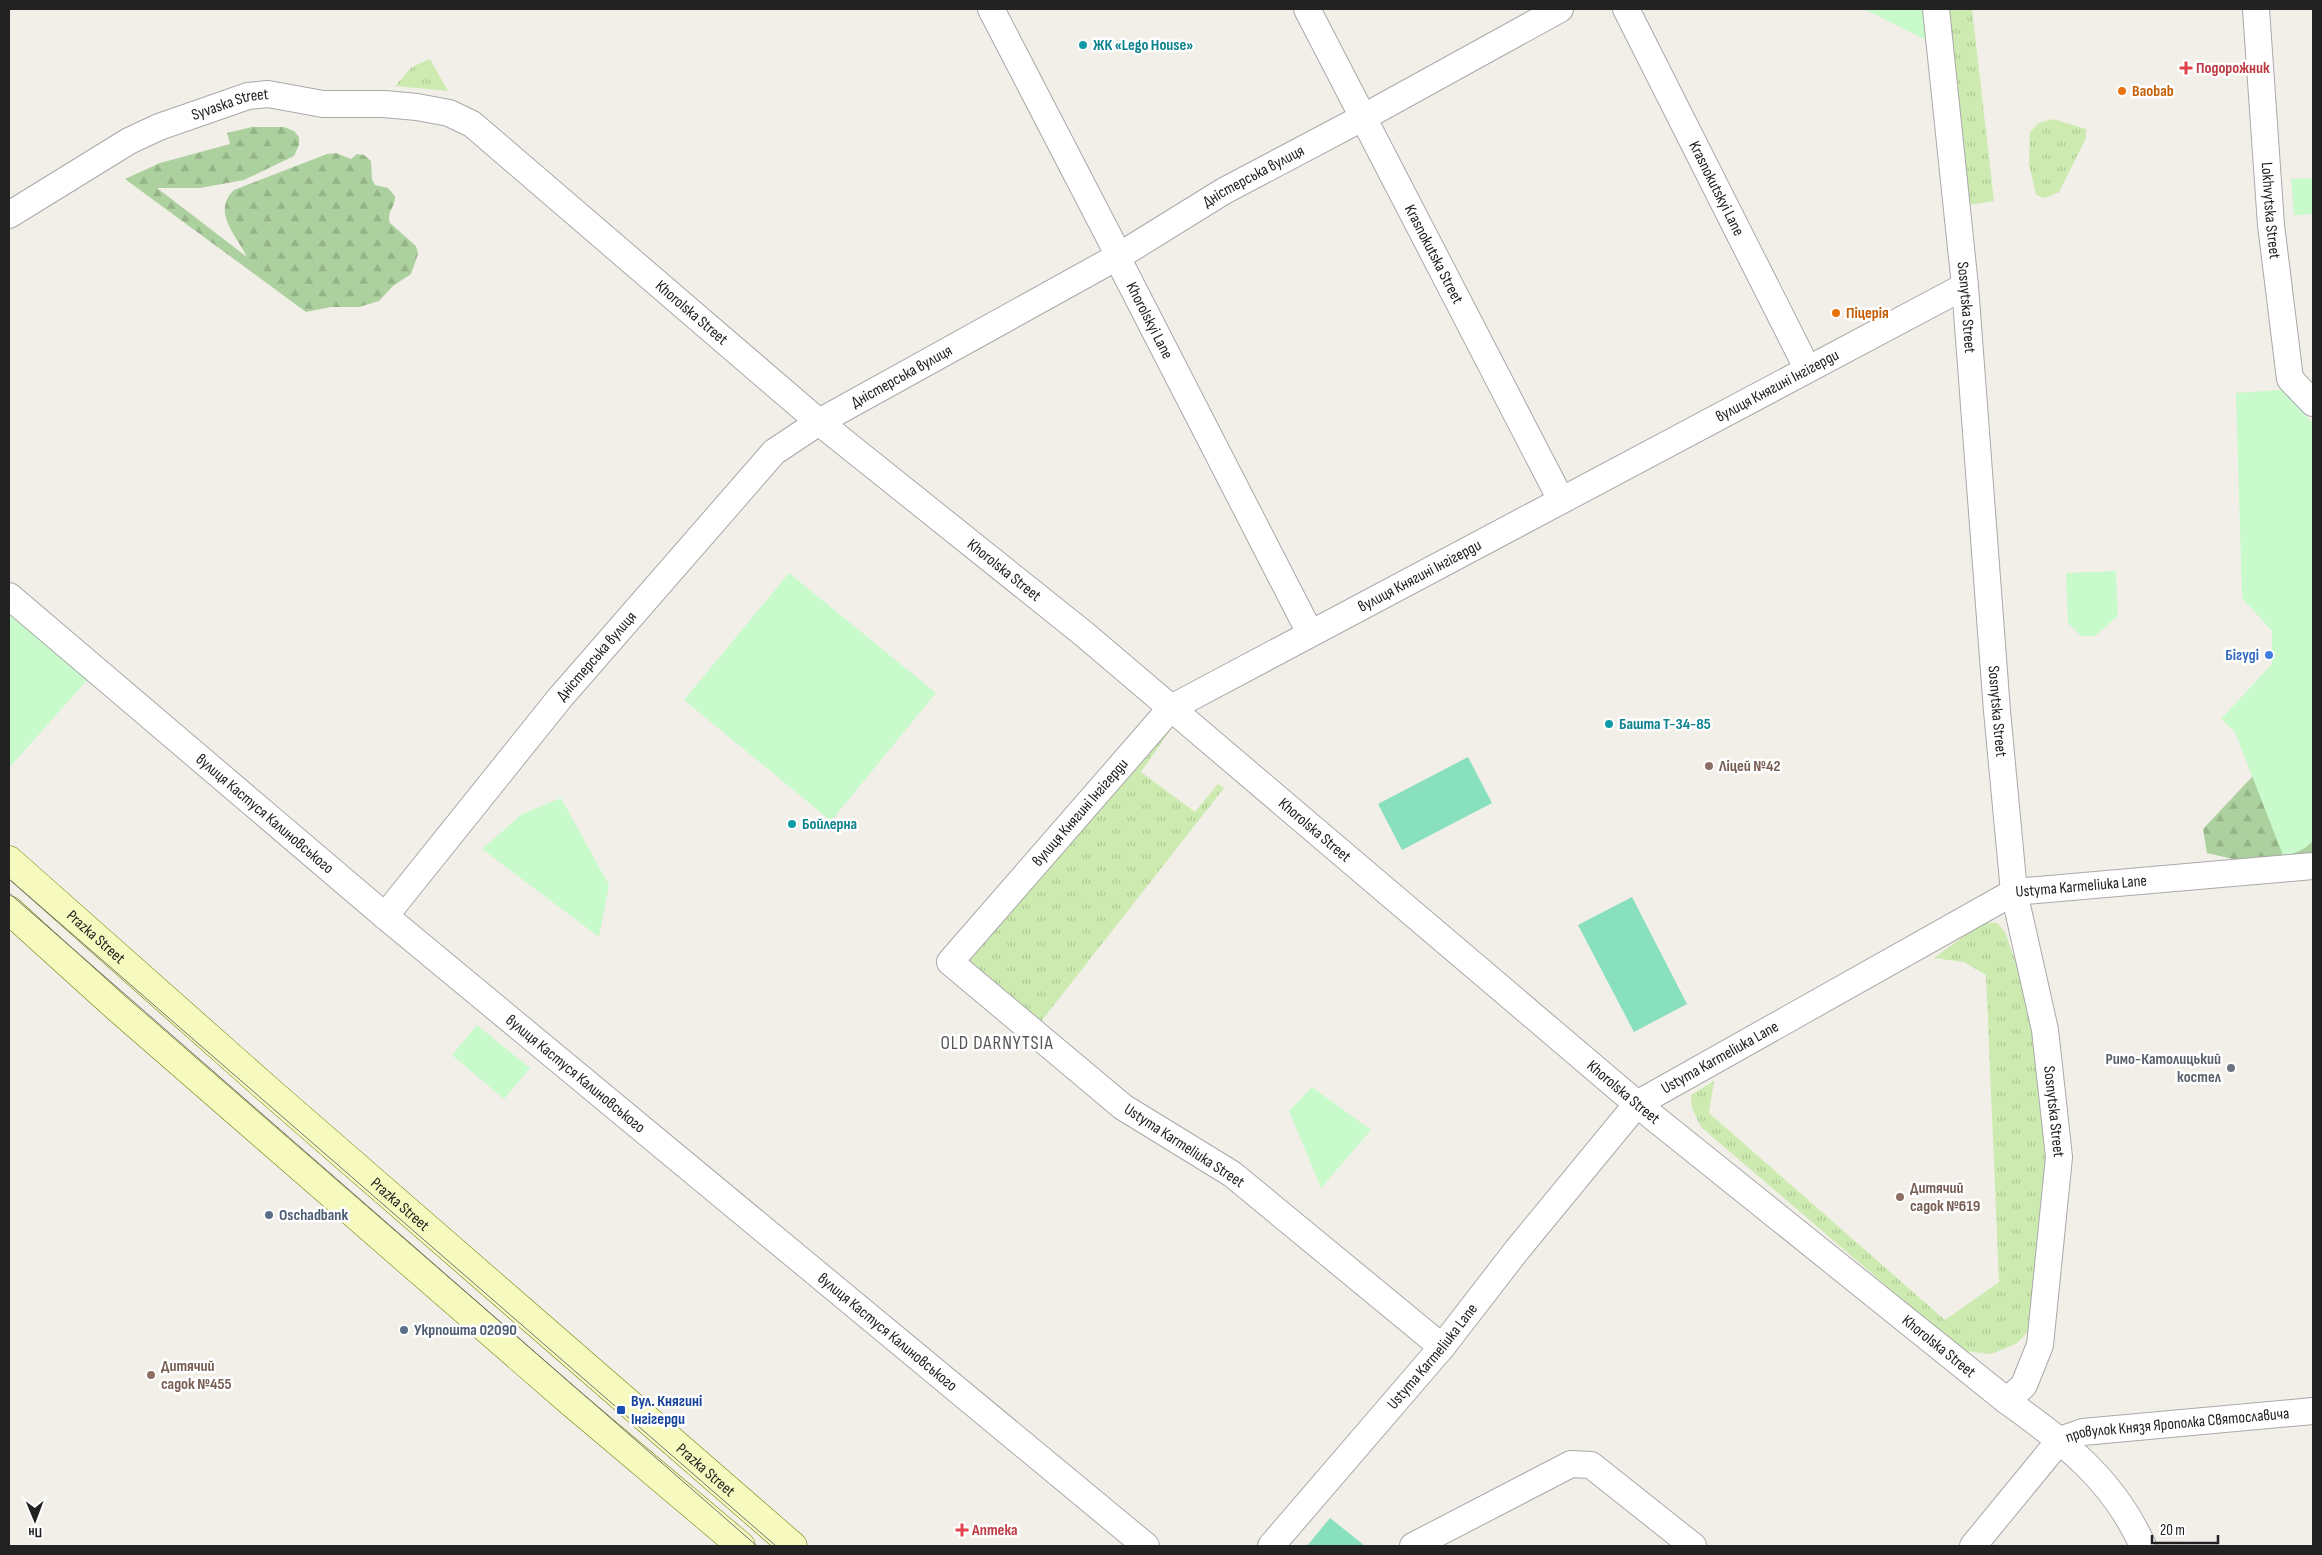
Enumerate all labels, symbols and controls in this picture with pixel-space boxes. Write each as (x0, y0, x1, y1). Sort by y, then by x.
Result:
place label: ЖК «Lego House» (1093, 36, 1193, 55)
marker: ЖК «Lego House» (1077, 39, 1089, 51)
place label: Подорожник (2196, 59, 2270, 78)
marker: Подорожник (2180, 62, 2192, 74)
place label: Baobab (2132, 82, 2174, 101)
street label: Syvaska Street (189, 85, 269, 124)
marker: Baobab (2116, 85, 2128, 97)
street label: Krasnokutskyi Lane (1685, 138, 1748, 239)
street label: Дністерська вулиця (1199, 141, 1307, 211)
street label: Lokhvytska Street (2257, 161, 2285, 260)
street label: Krasnokutska Street (1400, 201, 1467, 307)
street label: Sosnytska Street (1953, 261, 1980, 354)
street label: Khorolska Street (652, 276, 732, 349)
street label: Khorolskyi Lane (1122, 279, 1177, 362)
place label: Піцерія (1846, 304, 1889, 323)
marker: Піцерія (1830, 307, 1842, 319)
street label: Дністерська вулиця (848, 341, 955, 412)
street label: вулиця Княгині Інгігерди (1712, 345, 1842, 426)
street label: Khorolska Street (963, 535, 1045, 605)
street label: вулиця Княгині Інгігерди (1355, 535, 1484, 616)
street label: Дністерська вулиця (552, 607, 640, 705)
place label: Бігуді (2225, 646, 2259, 665)
marker: Бігуді (2263, 649, 2275, 661)
street label: Sosnytska Street (1984, 665, 2011, 758)
place label: Башта Т-34-85 (1619, 715, 1711, 734)
marker: Башта Т-34-85 (1603, 718, 1615, 730)
street label: вулиця Кастуся Калиновського (192, 750, 338, 878)
street label: вулиця Княгині Інгігерди (1028, 755, 1132, 870)
place label: Ліцей №42 (1718, 757, 1780, 776)
marker: Ліцей №42 (1703, 760, 1715, 772)
street label: Khorolska Street (1275, 794, 1355, 866)
place label: Бойлерна (802, 815, 857, 834)
marker: Бойлерна (786, 818, 798, 830)
street label: Ustyma Karmeliuka Lane (2015, 871, 2148, 901)
street label: Prazka Street (63, 906, 129, 968)
street label: вулиця Кастуся Калиновського (502, 1010, 649, 1137)
street label: Ustyma Karmeliuka Lane (1658, 1017, 1782, 1098)
district label: OLD DARNYTSIA (940, 1032, 1054, 1055)
place label: Римо-Католицький костел (2106, 1050, 2222, 1087)
street label: Khorolska Street (1583, 1056, 1664, 1128)
marker: Римо-Католицький костел (2225, 1062, 2237, 1074)
street label: Sosnytska Street (2040, 1065, 2068, 1158)
street label: Ustyma Karmeliuka Street (1120, 1100, 1248, 1192)
street label: Prazka Street (367, 1174, 433, 1235)
place label: Дитячий садок №619 (1910, 1179, 1980, 1216)
marker: Дитячий садок №619 (1894, 1191, 1906, 1203)
place label: Oschadbank (279, 1206, 348, 1225)
marker: Oschadbank (263, 1209, 275, 1221)
street label: вулиця Кастуся Калиновського (814, 1269, 961, 1395)
street label: Ustyma Karmeliuka Lane (1383, 1300, 1482, 1413)
street label: Khorolska Street (1898, 1311, 1980, 1382)
place label: Укрпошта 02090 (414, 1321, 517, 1340)
marker: Укрпошта 02090 (398, 1324, 410, 1336)
place label: Дитячий садок №455 (161, 1357, 231, 1394)
marker: Дитячий садок №455 (145, 1369, 157, 1381)
place label: Вул. Княгині Інгігерди (631, 1392, 702, 1429)
marker: Вул. Княгині Інгігерди (615, 1404, 627, 1416)
street label: провулок Князя Ярополка Святославича (2063, 1404, 2290, 1447)
street label: Prazka Street (672, 1439, 739, 1501)
north arrow (10, 1495, 60, 1545)
scale bar (2152, 1512, 2218, 1544)
place label: Аптека (971, 1521, 1018, 1540)
text: 20 m (2160, 1521, 2185, 1540)
text: Пн (28, 1524, 42, 1541)
marker: Аптека (956, 1524, 968, 1536)

